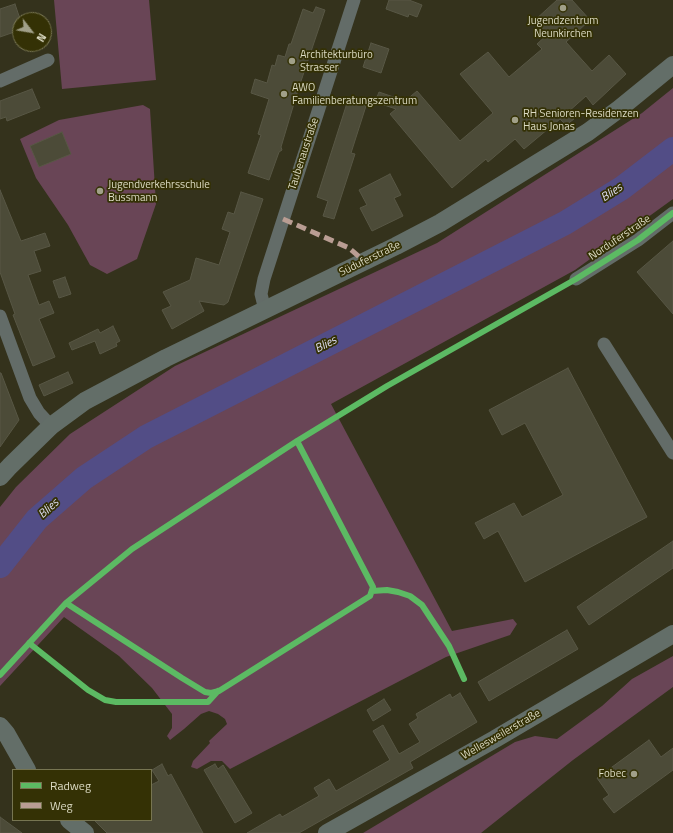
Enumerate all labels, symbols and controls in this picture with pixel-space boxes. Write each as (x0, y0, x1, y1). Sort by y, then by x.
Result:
marker: Jugendzentrum Neunkirchen (558, 3, 568, 13)
north arrow (12, 12, 52, 52)
place label: Jugendzentrum Neunkirchen (527, 14, 599, 40)
text: N (33, 30, 50, 45)
place label: Architekturbüro Strasser (300, 48, 373, 74)
marker: Architekturbüro Strasser (287, 56, 297, 66)
place label: AWO Familienberatungszentrum (292, 81, 417, 107)
marker: AWO Familienberatungszentrum (279, 89, 289, 99)
place label: RH Senioren-Residenzen Haus Jonas (523, 107, 639, 133)
marker: RH Senioren-Residenzen Haus Jonas (510, 115, 520, 125)
street label: Taubenaustraße (286, 116, 322, 192)
place label: Jugendverkehrsschule Bussmann (108, 178, 210, 204)
water label: Blies (599, 181, 625, 205)
marker: Jugendverkehrsschule Bussmann (95, 186, 105, 196)
street label: Norduferstraße (587, 213, 653, 263)
street label: Süduferstraße (337, 238, 403, 280)
water label: Blies (313, 333, 339, 357)
water label: Blies (36, 496, 62, 522)
street label: Wellesweilerstraße (459, 707, 543, 763)
place label: Fobec (598, 767, 626, 781)
legend (12, 769, 152, 821)
marker: Fobec (629, 769, 639, 779)
text: Radweg (50, 776, 91, 795)
text: Weg (50, 796, 73, 815)

